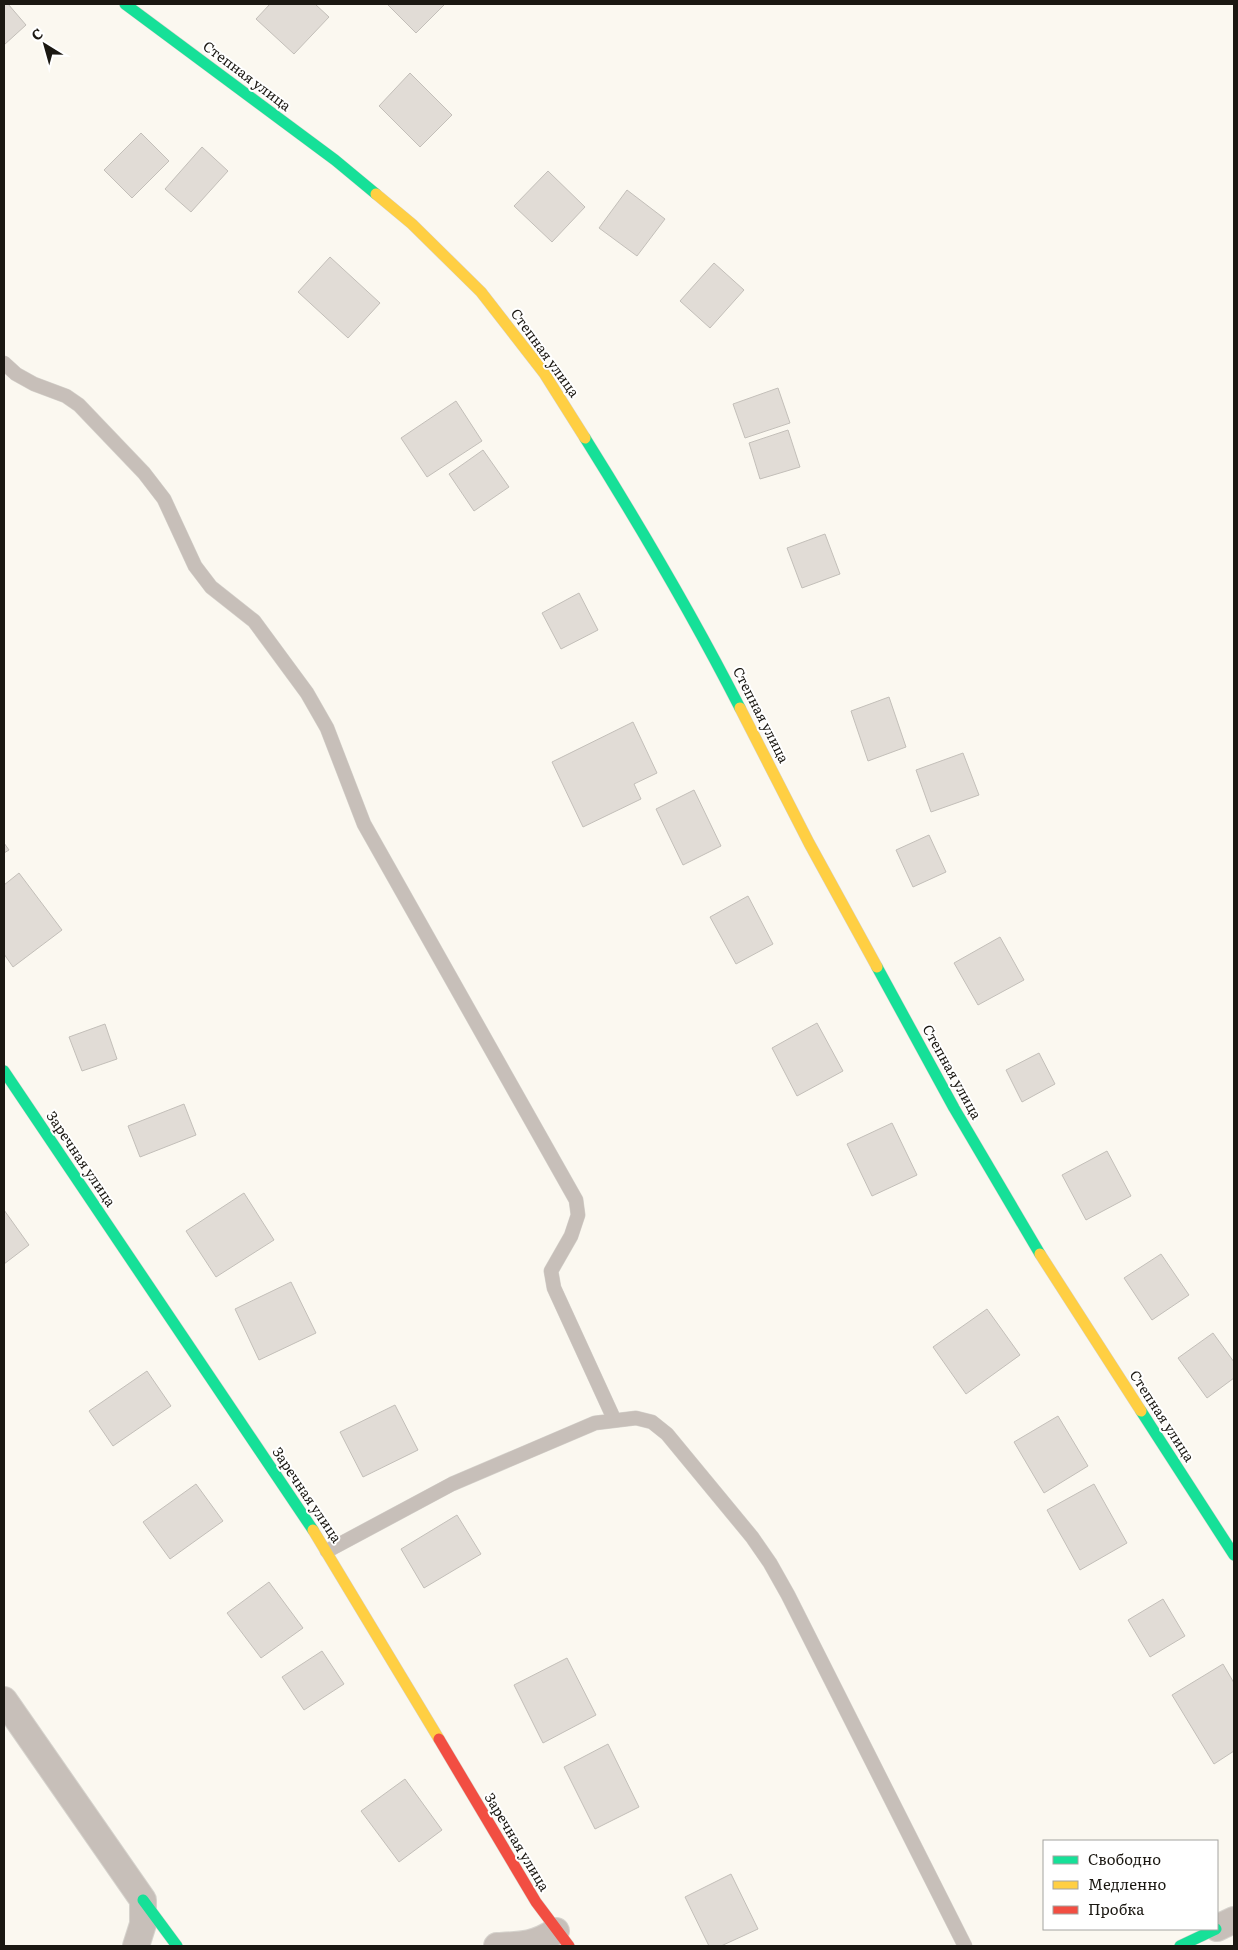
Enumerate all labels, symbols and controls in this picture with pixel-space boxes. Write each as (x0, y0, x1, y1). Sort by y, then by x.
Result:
north arrow (20, 20, 70, 70)
text: С (27, 23, 47, 45)
street label: Степная улица (199, 35, 296, 115)
street label: Степная улица (507, 304, 585, 401)
street label: Степная улица (729, 663, 795, 766)
street label: Степная улица (919, 1021, 987, 1123)
street label: Заречная улица (42, 1107, 122, 1211)
street label: Степная улица (1126, 1366, 1200, 1466)
street label: Заречная улица (268, 1443, 348, 1547)
street label: Заречная улица (481, 1788, 555, 1895)
legend (1043, 1840, 1218, 1930)
text: Свободно (1088, 1847, 1161, 1870)
text: Медленно (1088, 1872, 1166, 1895)
text: Пробка (1088, 1897, 1145, 1920)

